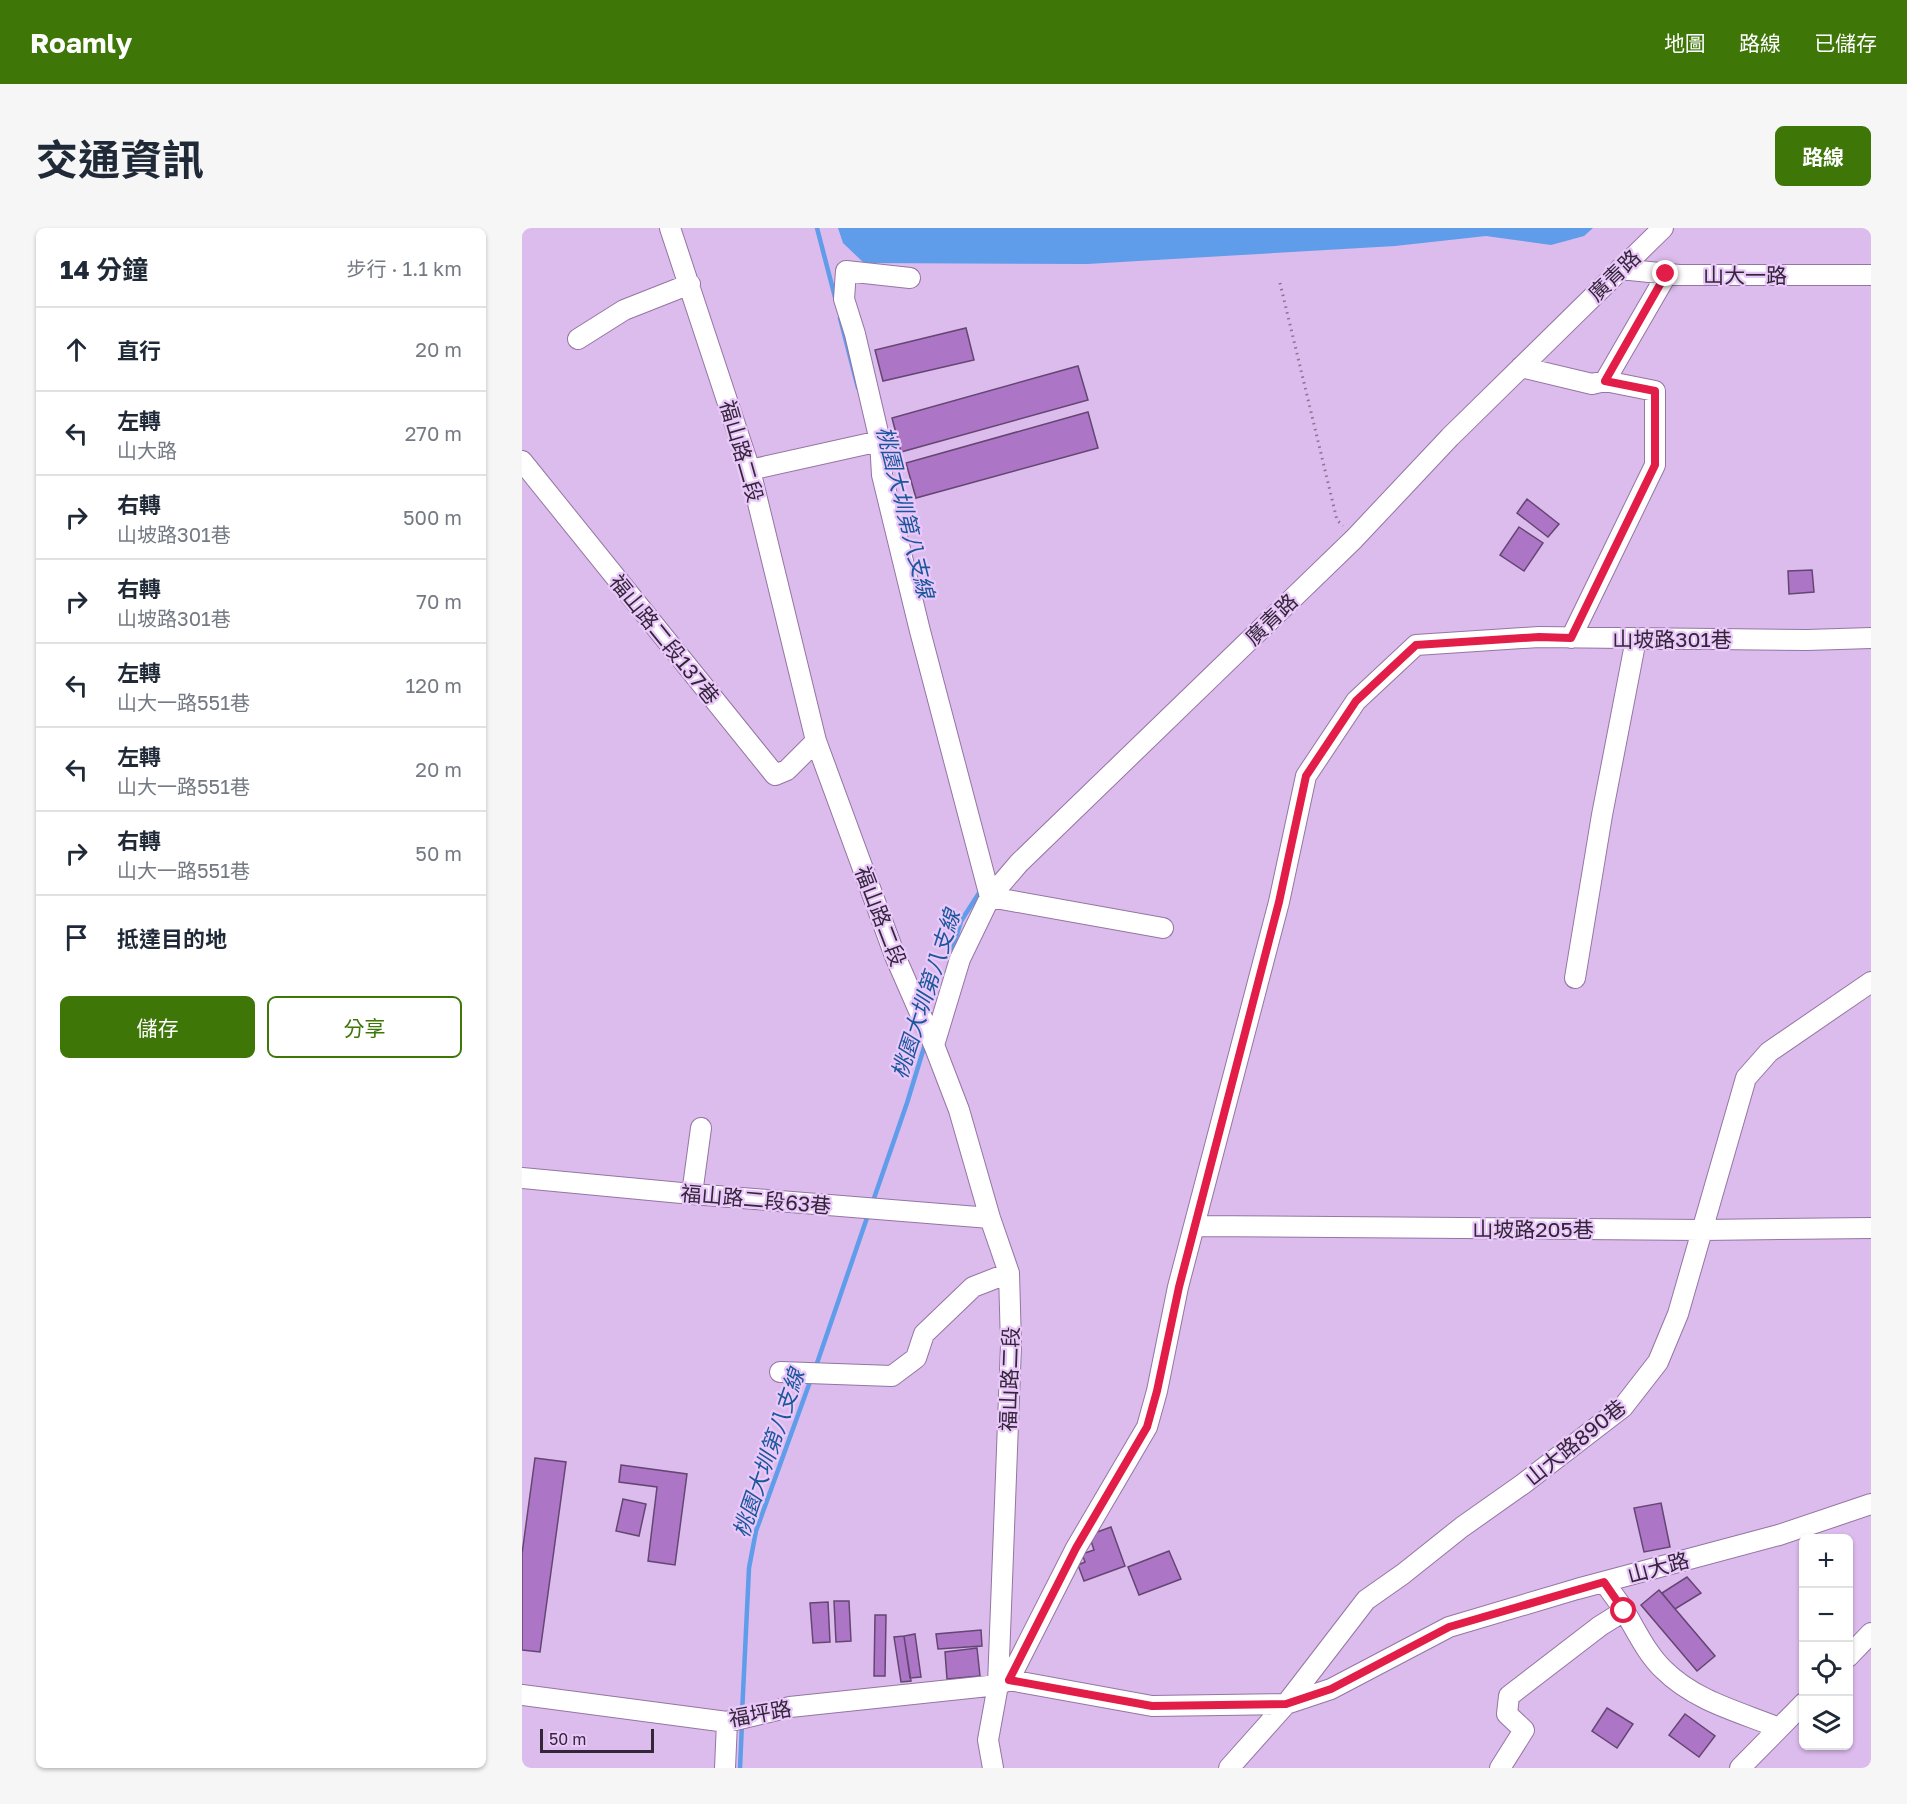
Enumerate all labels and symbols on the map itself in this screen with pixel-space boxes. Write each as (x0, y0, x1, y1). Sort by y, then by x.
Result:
street label: 廣青路 (1582, 244, 1646, 306)
route end (1652, 260, 1678, 286)
street label: 山大一路 (1703, 262, 1787, 288)
street label: 福山路二段 (715, 397, 769, 505)
water label: 桃園大圳第八支線 (872, 423, 941, 604)
street label: 福山路二段137巷 (605, 569, 725, 709)
street label: 廣青路 (1239, 588, 1303, 650)
street label: 山坡路301巷 (1612, 626, 1732, 652)
street label: 福山路二段 (850, 862, 912, 970)
water label: 桃園大圳第八支線 (885, 903, 966, 1082)
street label: 福山路二段63巷 (680, 1179, 832, 1219)
street label: 山坡路205巷 (1472, 1216, 1594, 1242)
street label: 福山路二段 (994, 1326, 1024, 1432)
water label: 桃園大圳第八支線 (727, 1363, 810, 1541)
street label: 山大路890巷 (1519, 1393, 1631, 1491)
street label: 山大路 (1624, 1546, 1692, 1588)
route start (1610, 1597, 1636, 1623)
street label: 福坪路 (727, 1695, 793, 1731)
scale bar (540, 1726, 654, 1754)

